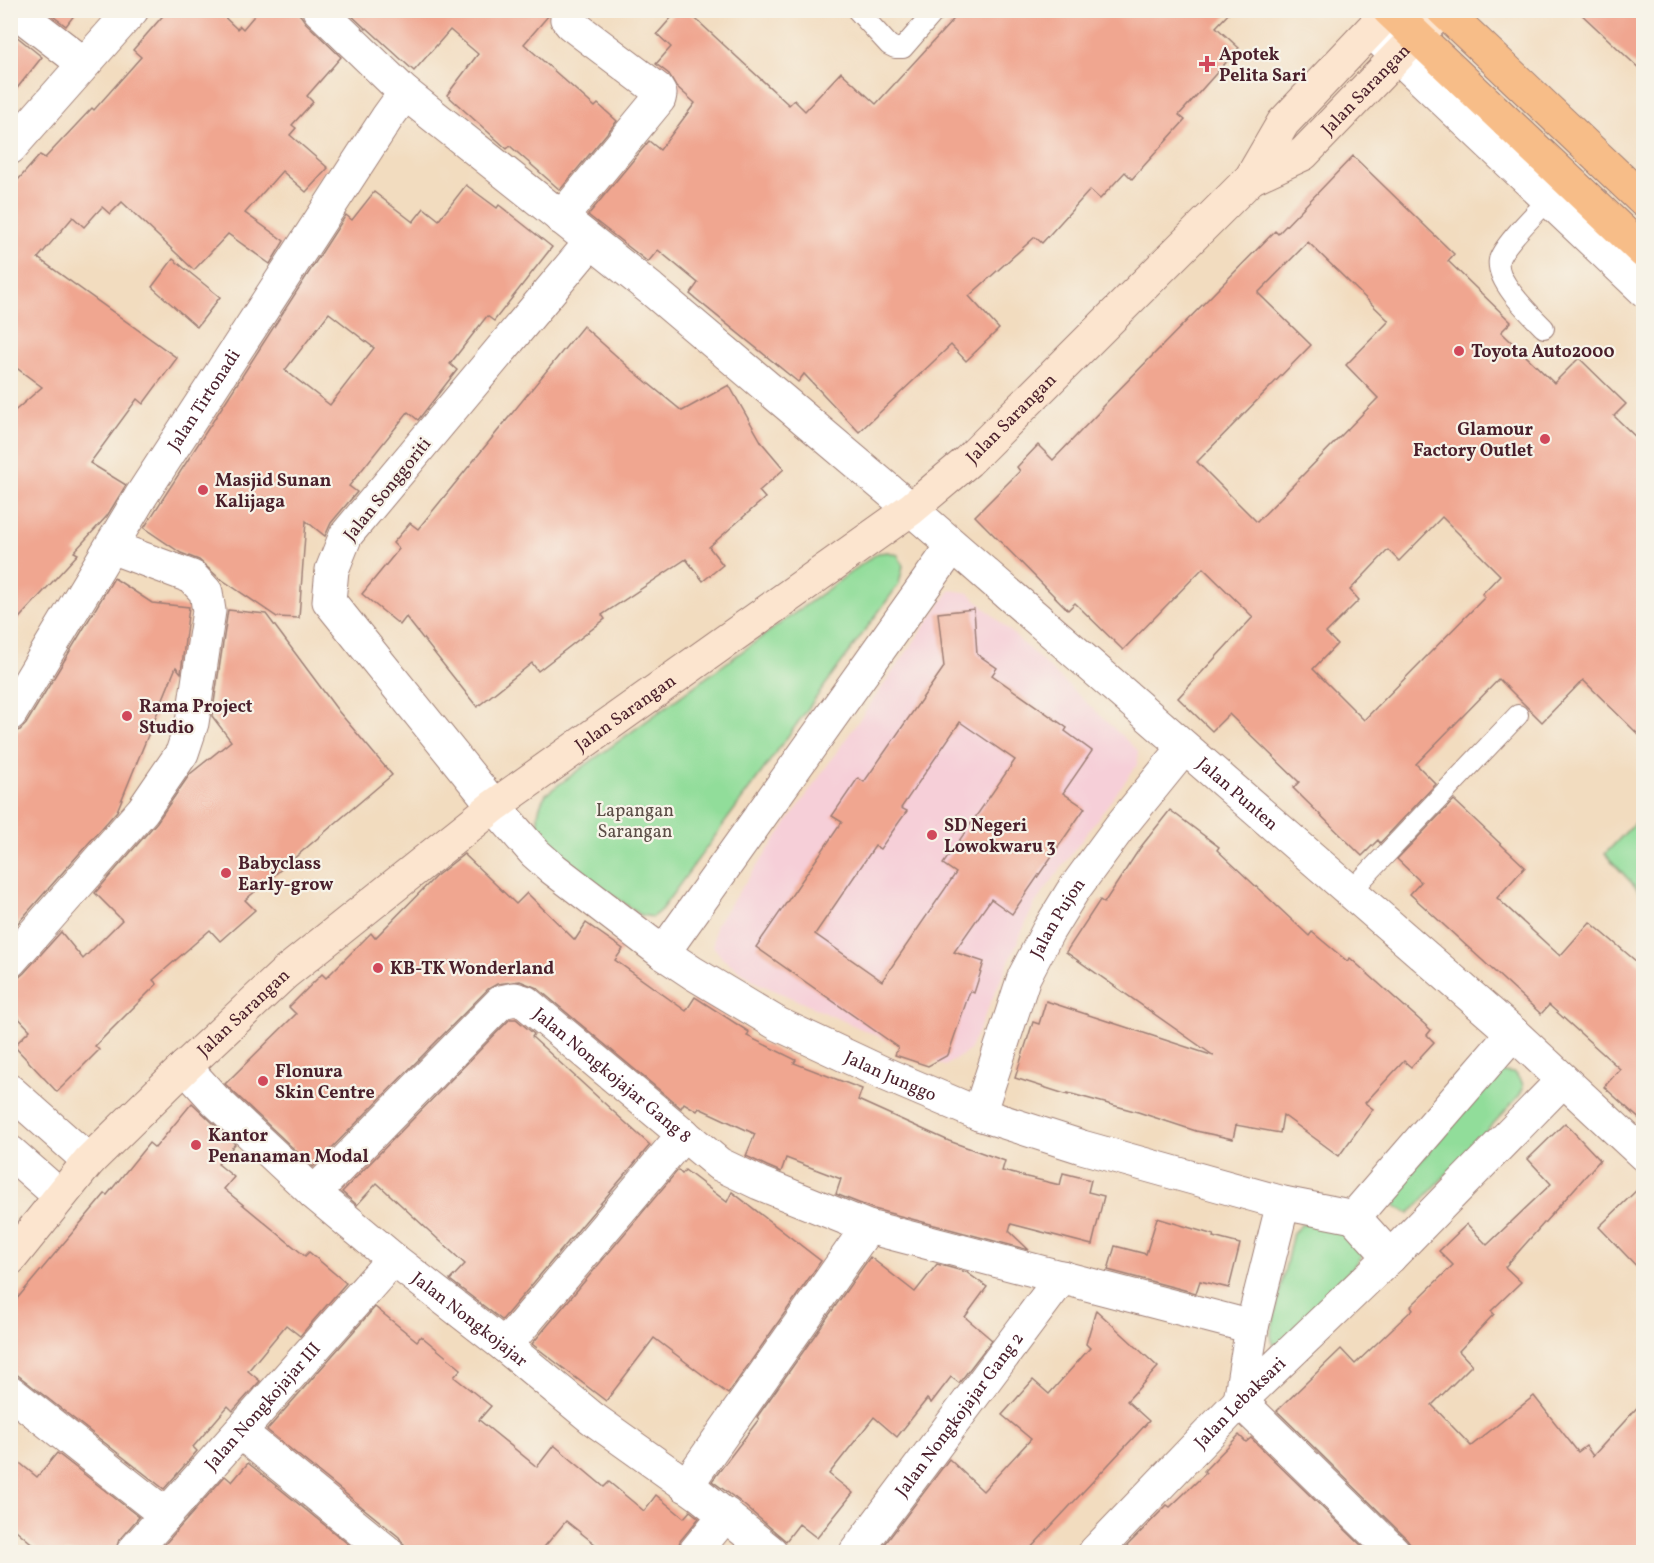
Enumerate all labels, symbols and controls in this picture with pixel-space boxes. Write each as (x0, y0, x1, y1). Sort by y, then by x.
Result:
street label: Jalan Sarangan (1316, 39, 1417, 142)
place label: Apotek Pelita Sari (1219, 43, 1307, 89)
marker: Apotek Pelita Sari (1200, 57, 1214, 71)
place label: Toyota Auto2000 (1471, 340, 1615, 365)
marker: Toyota Auto2000 (1452, 344, 1466, 358)
street label: Jalan Tirtonadi (162, 345, 247, 456)
street label: Jalan Sarangan (961, 368, 1063, 470)
place label: Glamour Factory Outlet (1413, 418, 1533, 464)
marker: Glamour Factory Outlet (1538, 432, 1552, 446)
street label: Jalan Songgoriti (339, 433, 438, 547)
place label: Masjid Sunan Kalijaga (215, 469, 331, 515)
marker: Masjid Sunan Kalijaga (196, 483, 210, 497)
street label: Jalan Sarangan (570, 669, 682, 758)
place label: Rama Project Studio (139, 695, 253, 741)
marker: Rama Project Studio (120, 709, 134, 723)
street label: Jalan Punten (1191, 752, 1283, 837)
park label: Lapangan Sarangan (596, 799, 674, 845)
place label: SD Negeri Lowokwaru 3 (944, 814, 1056, 860)
marker: SD Negeri Lowokwaru 3 (925, 828, 939, 842)
place label: Babyclass Early-grow (238, 852, 333, 898)
marker: Babyclass Early-grow (219, 866, 233, 880)
street label: Jalan Pujon (1025, 873, 1092, 963)
place label: KB-TK Wonderland (390, 957, 554, 982)
marker: KB-TK Wonderland (371, 961, 385, 975)
street label: Jalan Sarangan (192, 964, 296, 1063)
street label: Jalan Nongkojajar Gang 8 (527, 1003, 696, 1150)
street label: Jalan Junggo (840, 1046, 940, 1108)
place label: Flonura Skin Centre (275, 1060, 375, 1106)
marker: Flonura Skin Centre (256, 1074, 270, 1088)
place label: Kantor Penanaman Modal (208, 1124, 369, 1170)
marker: Kantor Penanaman Modal (189, 1138, 203, 1152)
street label: Jalan Nongkojajar (406, 1267, 533, 1374)
street label: Jalan Nongkojajar Gang 2 (890, 1328, 1030, 1503)
street label: Jalan Nongkojajar III (200, 1337, 327, 1477)
street label: Jalan Lebaksari (1189, 1352, 1292, 1455)

